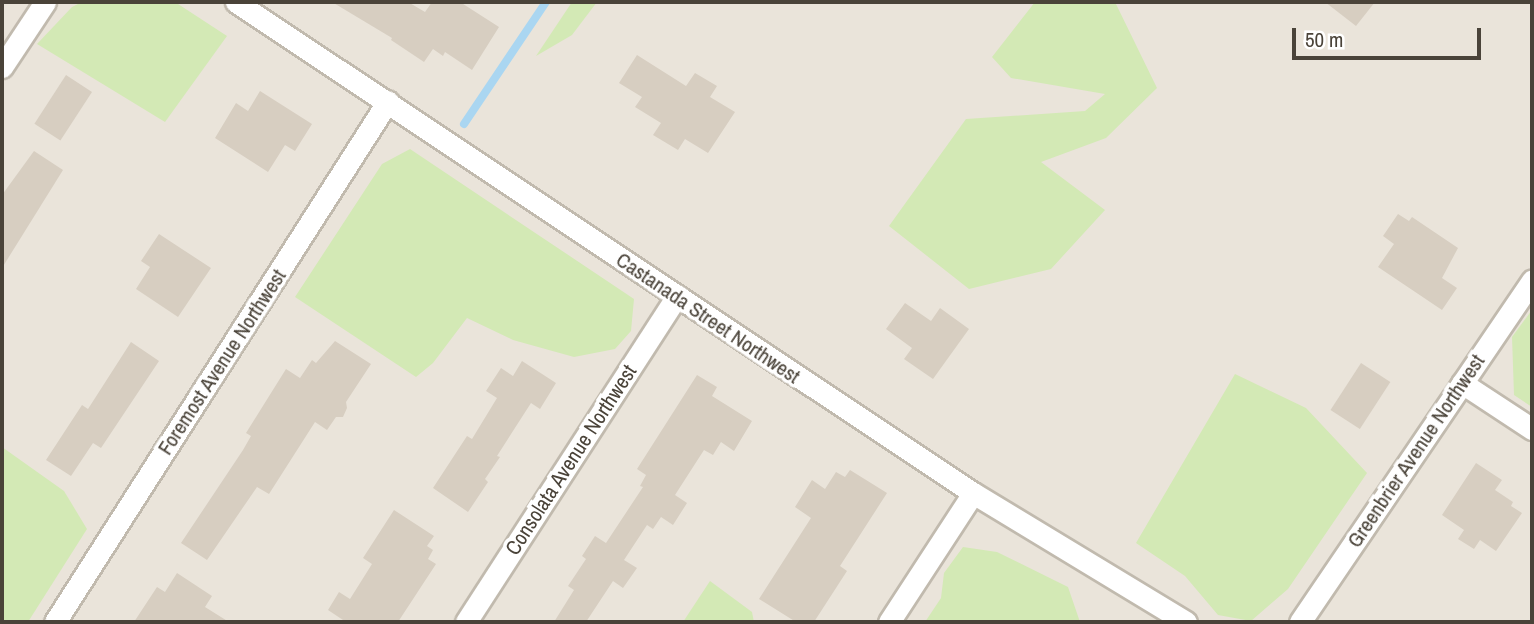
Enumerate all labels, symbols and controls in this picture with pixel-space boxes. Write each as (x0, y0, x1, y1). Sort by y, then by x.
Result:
scale bar (1296, 14, 1485, 58)
text: 50 m (1305, 25, 1343, 54)
street label: Castanada Street Northwest (611, 247, 805, 389)
street label: Foremost Avenue Northwest (152, 264, 292, 460)
street label: Greenbrier Avenue Northwest (1342, 349, 1490, 553)
street label: Consolata Avenue Northwest (500, 360, 642, 560)

